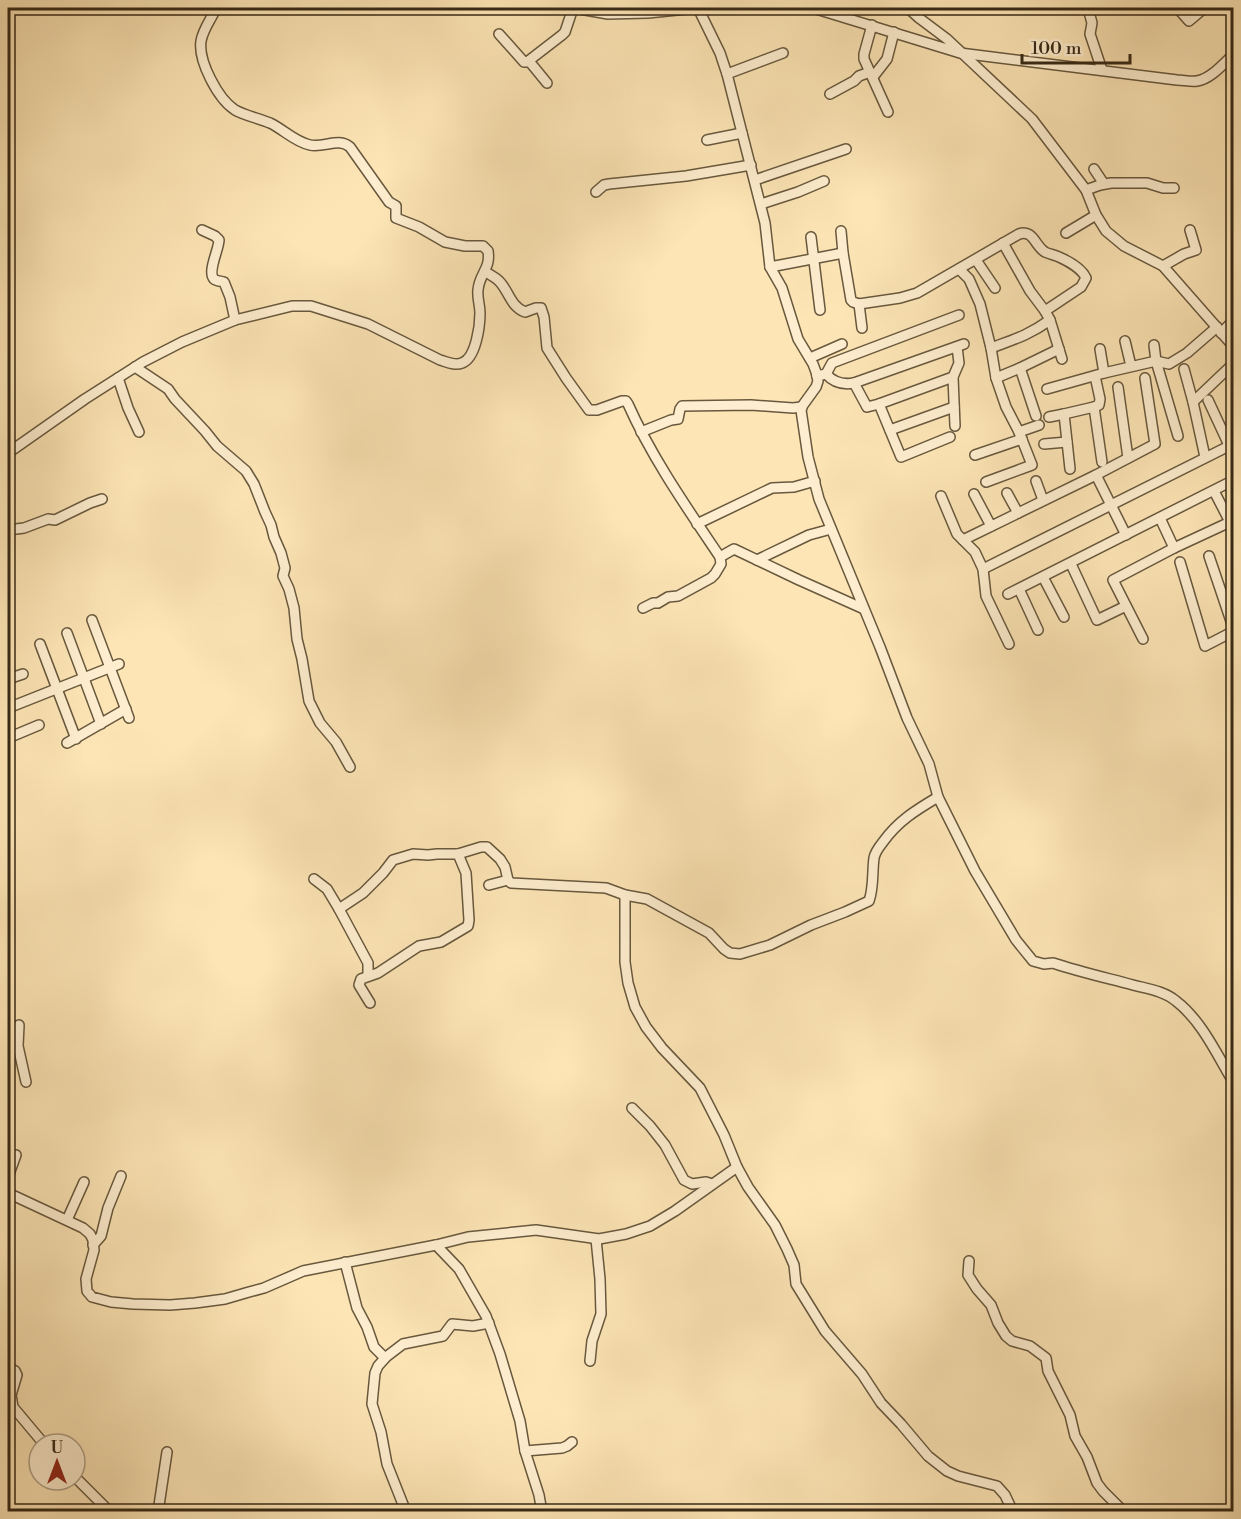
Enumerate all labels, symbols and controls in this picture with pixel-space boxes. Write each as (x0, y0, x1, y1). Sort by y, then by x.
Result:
scale bar (1022, 27, 1130, 65)
text: 100 m (1031, 37, 1082, 60)
north arrow (27, 1432, 87, 1492)
text: U (51, 1438, 64, 1458)

